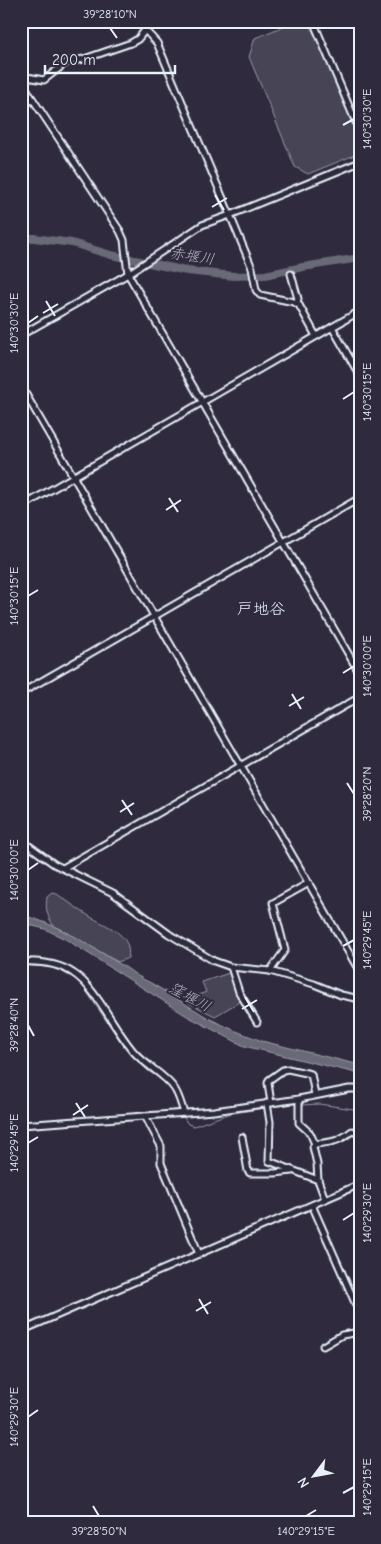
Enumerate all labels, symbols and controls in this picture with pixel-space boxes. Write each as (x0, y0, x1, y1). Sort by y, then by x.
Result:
text: 39°28'10"N (83, 7, 137, 21)
scale bar (45, 42, 175, 74)
text: 200 m (52, 51, 96, 69)
text: 140°30'30"E (360, 89, 374, 149)
water label: 赤堰川 (168, 244, 216, 268)
text: 140°30'30"E (7, 293, 21, 353)
text: 140°30'15"E (360, 363, 374, 421)
text: 140°30'15"E (7, 567, 21, 625)
district label: 戸地谷 (237, 600, 285, 618)
text: 140°30'00"E (360, 635, 374, 697)
text: 39°28'20"N (360, 767, 374, 822)
text: 140°30'00"E (7, 839, 21, 901)
text: 140°29'45"E (360, 911, 374, 969)
water label: 窪堰川 (166, 978, 214, 1016)
text: 39°28'40"N (7, 998, 21, 1052)
text: 140°29'45"E (7, 1114, 21, 1172)
text: 140°29'30"E (360, 1183, 374, 1243)
text: 140°29'30"E (7, 1387, 21, 1447)
north arrow (288, 1452, 338, 1502)
text: 140°29'15"E (360, 1458, 374, 1516)
text: N (294, 1474, 313, 1491)
text: 39°28'50"N (71, 1524, 127, 1538)
text: 140°29'15"E (277, 1524, 335, 1538)

